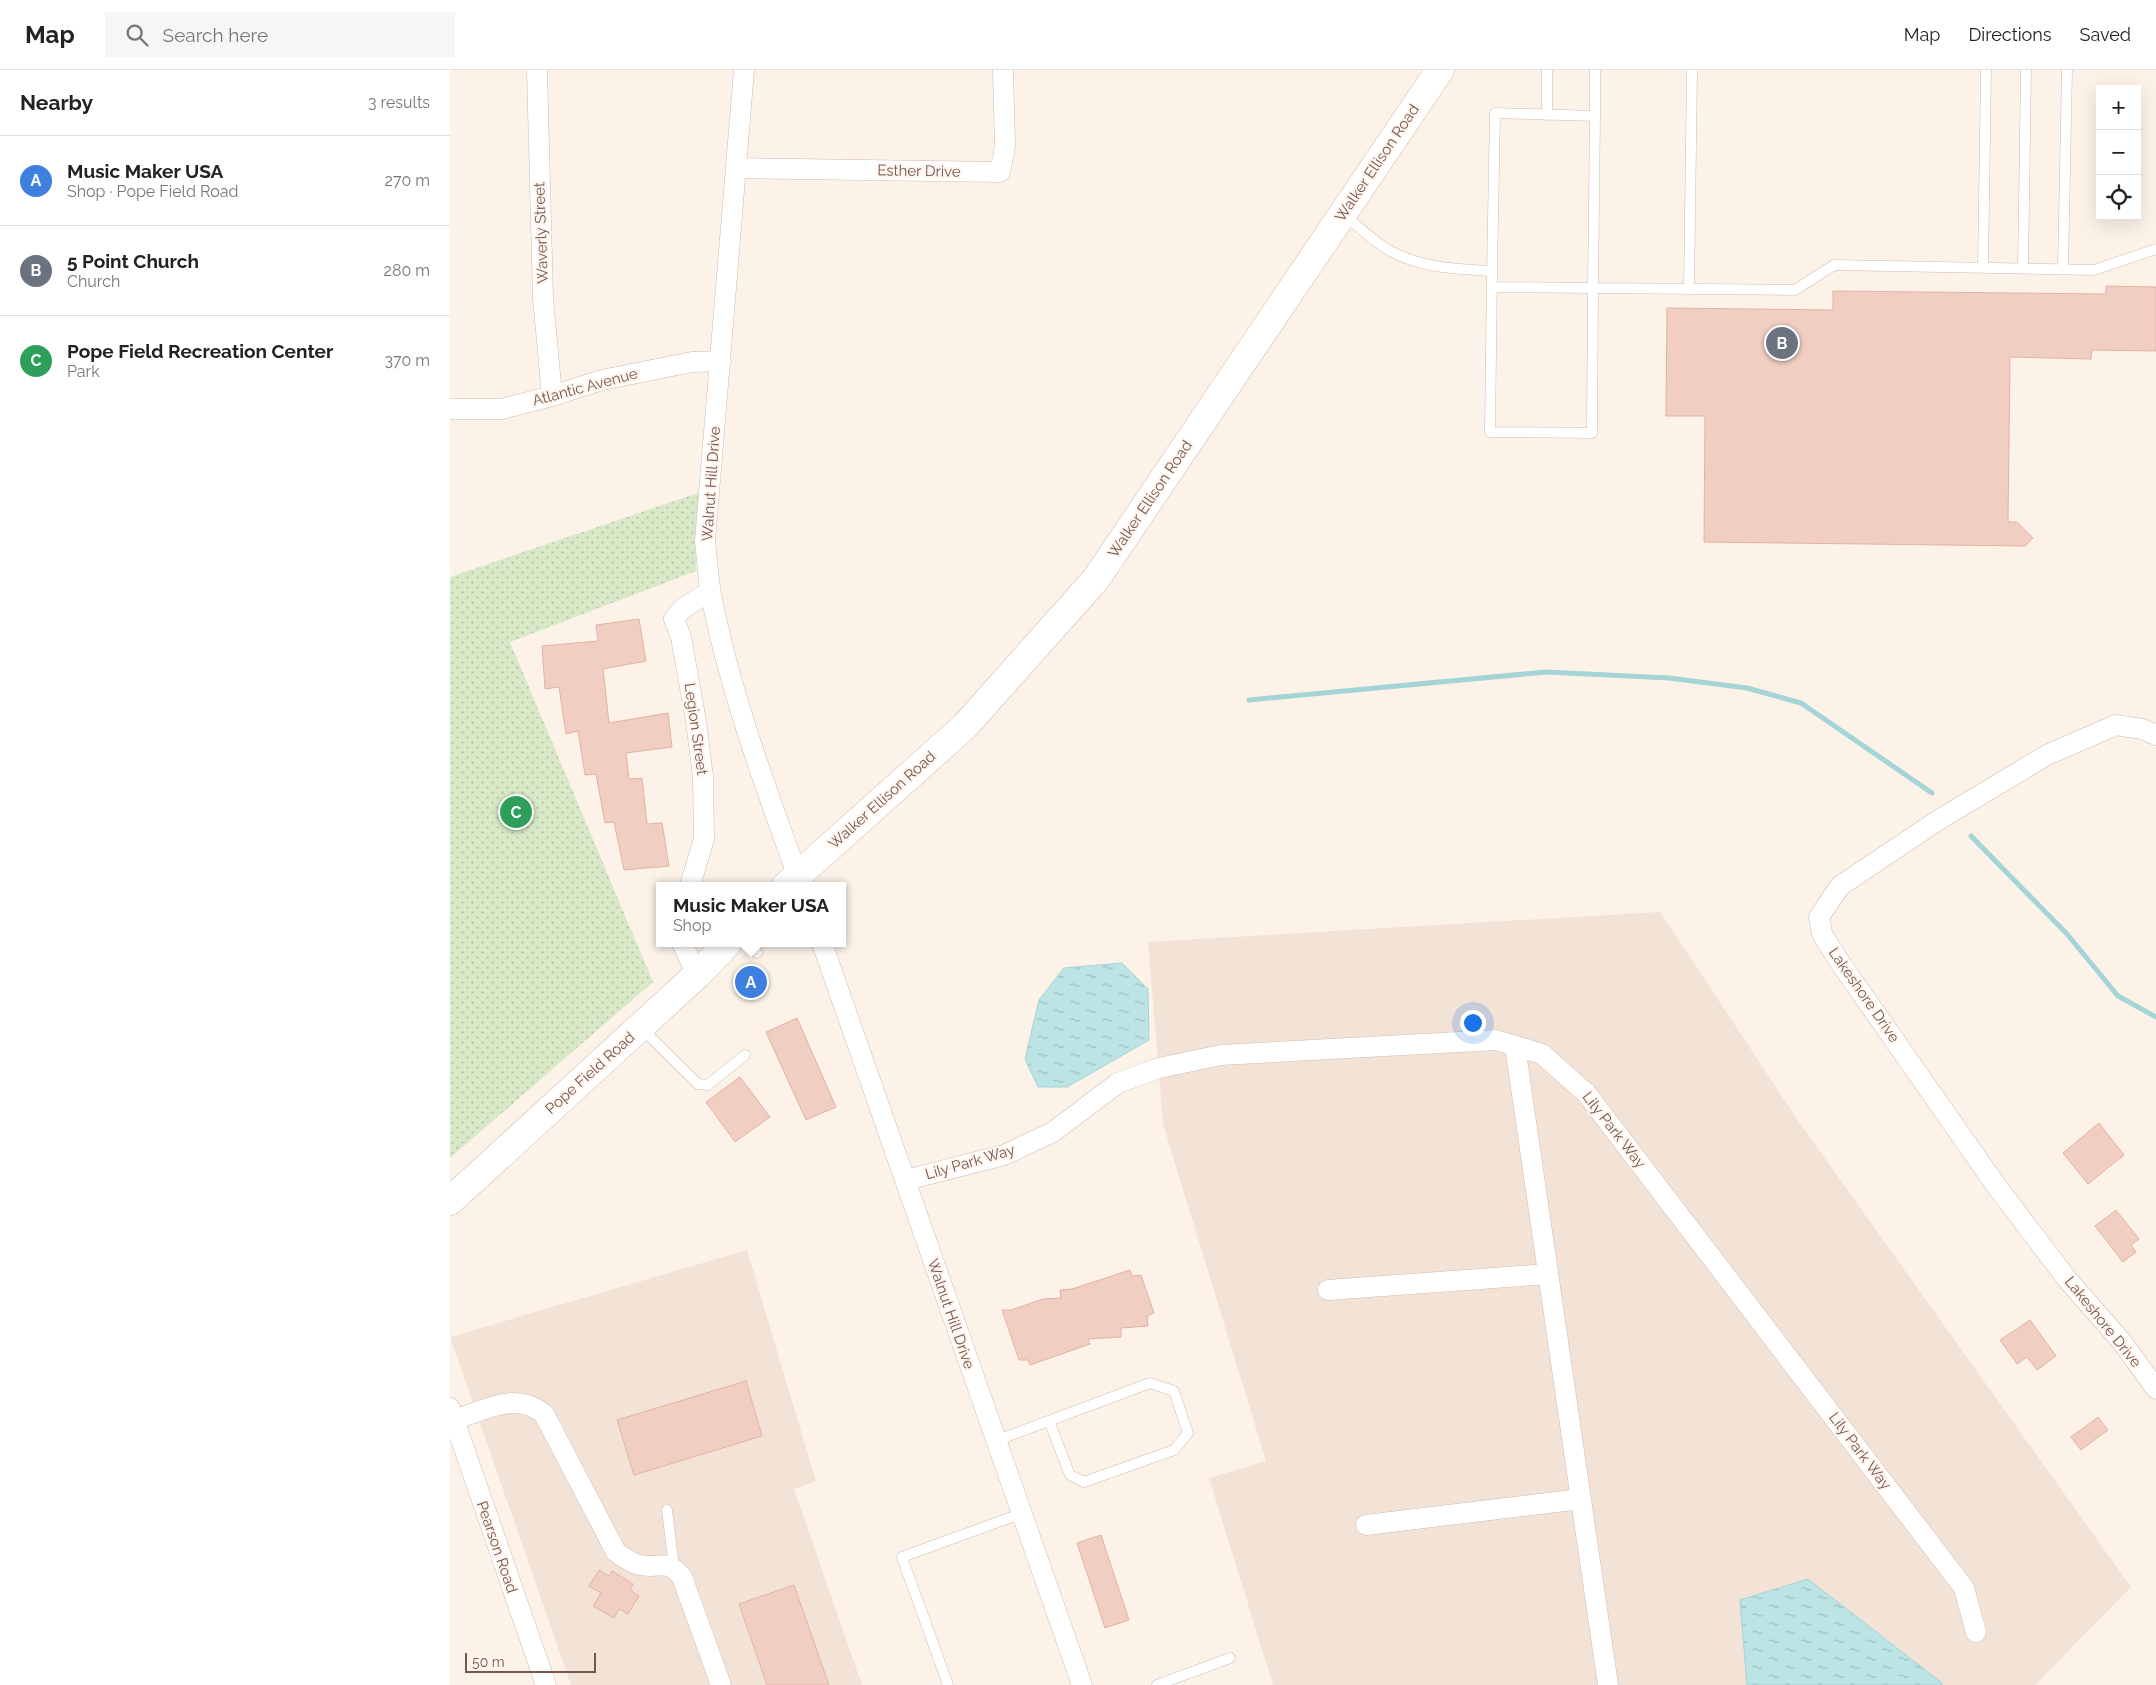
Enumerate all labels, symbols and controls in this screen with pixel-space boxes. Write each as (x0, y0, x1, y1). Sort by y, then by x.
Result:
search box (105, 12, 455, 57)
text: Map (25, 20, 75, 49)
icon: search (123, 21, 151, 49)
text: Search here (163, 24, 268, 46)
text: Map (1904, 24, 1940, 45)
text: Directions (1968, 24, 2052, 45)
text: Saved (2080, 24, 2131, 45)
map controls (2096, 85, 2141, 220)
button: + (2096, 85, 2141, 130)
text: Nearby (20, 90, 93, 115)
text: 3 results (368, 93, 430, 112)
street label: Walker Ellison Road (1331, 101, 1423, 225)
button: − (2096, 130, 2141, 175)
text: Music Maker USA (67, 160, 223, 182)
street label: Esther Drive (877, 161, 961, 181)
text: A (31, 171, 41, 190)
text: 270 m (385, 171, 430, 190)
button: locate (2096, 175, 2141, 220)
text: Shop · Pope Field Road (67, 182, 238, 201)
street label: Waverly Street (530, 182, 552, 284)
text: 5 Point Church (67, 250, 199, 272)
text: B (31, 261, 41, 280)
text: 280 m (384, 261, 430, 280)
text: Church (67, 272, 120, 291)
pin: B (1766, 324, 1798, 362)
text: Pope Field Recreation Center (67, 340, 333, 362)
text: C (31, 351, 41, 370)
text: 370 m (384, 351, 430, 370)
text: Park (67, 362, 100, 381)
street label: Atlantic Avenue (530, 364, 640, 410)
street label: Walnut Hill Drive (698, 426, 724, 542)
street label: Walker Ellison Road (1104, 437, 1196, 561)
street label: Legion Street (681, 682, 711, 776)
street label: Walker Ellison Road (825, 747, 939, 853)
pin: C (500, 793, 532, 831)
popup (656, 882, 846, 947)
text: Music Maker USA (673, 894, 829, 916)
text: Shop (673, 916, 711, 935)
street label: Lakeshore Drive (1825, 944, 1903, 1046)
pin: A (735, 963, 767, 1001)
your location (1460, 1010, 1486, 1036)
street label: Pope Field Road (542, 1028, 638, 1118)
street label: Lily Park Way (1578, 1088, 1650, 1172)
street label: Lily Park Way (923, 1141, 1017, 1183)
street label: Walnut Hill Drive (924, 1257, 978, 1372)
street label: Lakeshore Drive (2061, 1273, 2145, 1371)
street label: Lily Park Way (1825, 1409, 1895, 1493)
street label: Pearson Road (473, 1499, 521, 1595)
scale bar (465, 1650, 596, 1673)
text: 50 m (472, 1654, 505, 1670)

